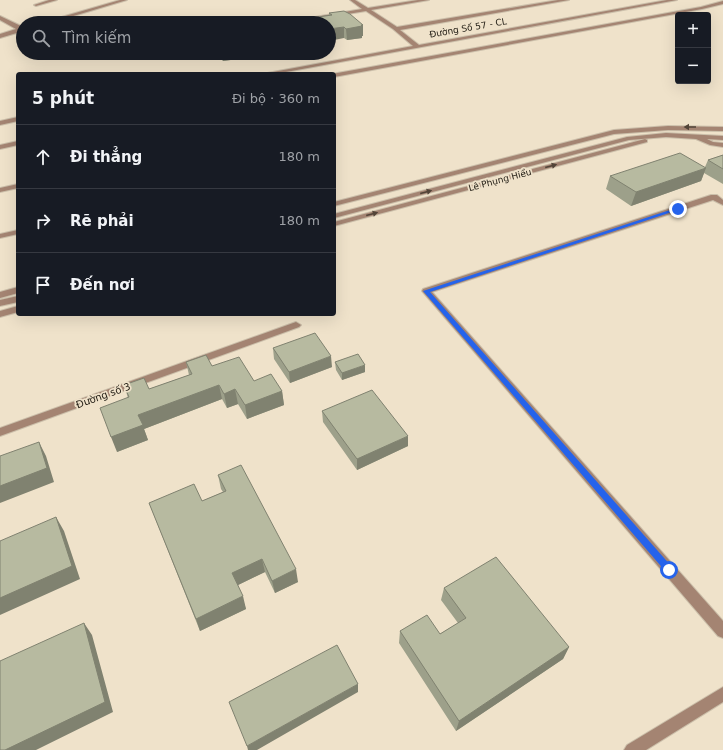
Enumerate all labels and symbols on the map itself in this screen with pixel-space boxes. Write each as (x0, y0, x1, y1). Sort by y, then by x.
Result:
street label: Đường Số 57 - CL (429, 16, 507, 40)
one-way arrow (683, 124, 696, 130)
one-way arrow (546, 163, 558, 169)
street label: Lê Phụng Hiểu (467, 167, 533, 194)
one-way arrow (420, 189, 432, 195)
route end (669, 200, 687, 218)
one-way arrow (366, 211, 378, 217)
street label: Đường số 3 (75, 381, 132, 410)
route start (660, 561, 678, 579)

